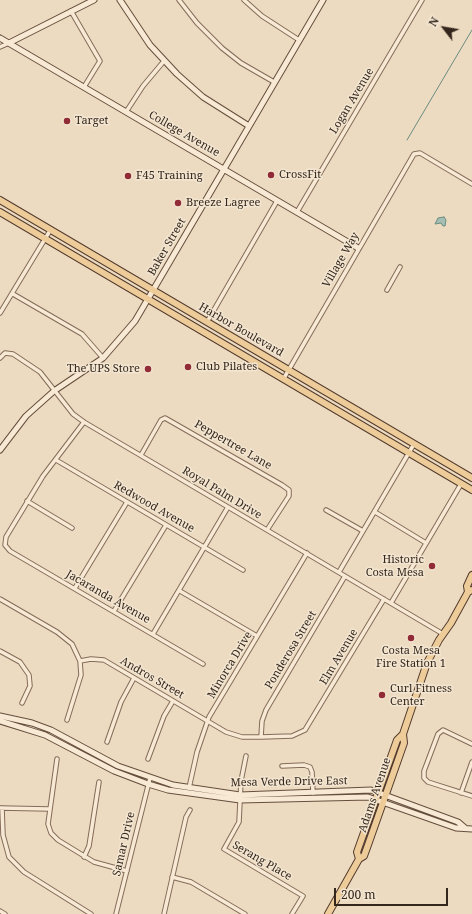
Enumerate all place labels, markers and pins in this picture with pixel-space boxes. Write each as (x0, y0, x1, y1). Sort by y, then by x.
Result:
place label: Target (75, 114, 108, 128)
marker: Target (62, 116, 72, 126)
place label: CrossFit (279, 168, 321, 182)
place label: F45 Training (136, 169, 203, 183)
marker: CrossFit (266, 170, 276, 180)
marker: F45 Training (123, 171, 133, 181)
place label: Breeze Lagree (186, 196, 260, 210)
marker: Breeze Lagree (173, 198, 183, 208)
place label: Club Pilates (196, 360, 257, 374)
place label: The UPS Store (67, 362, 140, 376)
marker: Club Pilates (183, 362, 193, 372)
marker: The UPS Store (143, 364, 153, 374)
place label: Historic Costa Mesa (366, 553, 424, 579)
marker: Historic Costa Mesa (427, 561, 437, 571)
marker: Costa Mesa Fire Station 1 (406, 633, 416, 643)
place label: Costa Mesa Fire Station 1 (376, 644, 446, 670)
place label: Curl Fitness Center (390, 682, 452, 708)
marker: Curl Fitness Center (377, 690, 387, 700)

